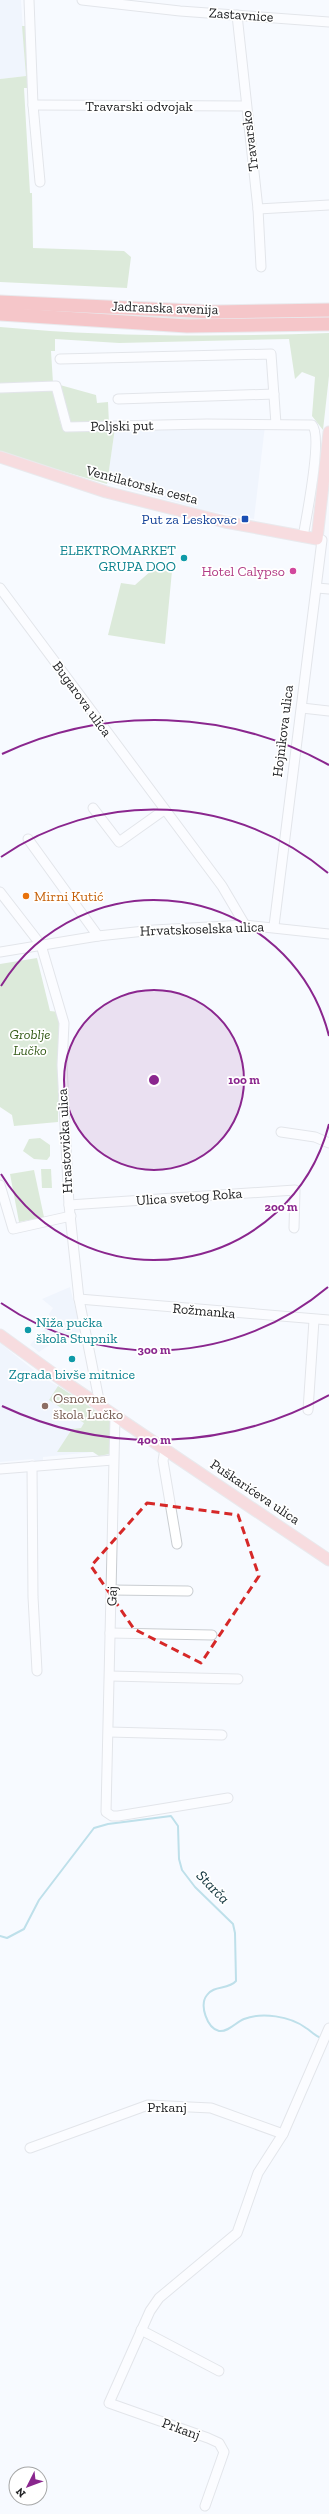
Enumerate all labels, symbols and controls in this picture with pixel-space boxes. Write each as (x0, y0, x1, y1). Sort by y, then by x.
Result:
street label: Zastavnice (208, 4, 274, 26)
street label: Travarski odvojak (85, 98, 193, 115)
street label: Travarsko (238, 110, 262, 172)
street label: Jadranska avenija (111, 298, 219, 318)
street label: Poljski put (90, 417, 155, 435)
street label: Ventilatorska cesta (83, 462, 200, 508)
place label: Put za Leskovac (142, 511, 237, 528)
marker: Put za Leskovac (240, 514, 250, 524)
place label: ELEKTROMARKET GRUPA DOO (60, 542, 176, 575)
marker: ELEKTROMARKET GRUPA DOO (179, 553, 189, 563)
place label: Hotel Calypso (201, 563, 285, 580)
marker: Hotel Calypso (288, 566, 298, 576)
street label: Bugarova ulica (49, 658, 115, 740)
street label: Hojnikova ulica (269, 684, 297, 778)
place label: Mirni Kutić (34, 888, 104, 905)
marker: Mirni Kutić (21, 891, 31, 901)
street label: Hrvatskoselska ulica (140, 918, 265, 940)
park label: Groblje Lučko (10, 1026, 50, 1059)
centre of rings (147, 1073, 161, 1087)
text: 100 m (228, 1073, 260, 1087)
street label: Hrastovička ulica (54, 1088, 76, 1194)
street label: Ulica svetog Roka (135, 1185, 243, 1209)
text: 200 m (264, 1200, 298, 1214)
street label: Rožmanka (172, 1300, 236, 1322)
place label: Niža pučka škola Stupnik (36, 1314, 118, 1347)
marker: Niža pučka škola Stupnik (23, 1325, 33, 1335)
text: 300 m (138, 1343, 171, 1357)
marker: Zgrada bivše mitnice (67, 1354, 77, 1364)
place label: Zgrada bivše mitnice (9, 1366, 136, 1383)
place label: Osnovna škola Lučko (53, 1390, 123, 1423)
marker: Osnovna škola Lučko (40, 1401, 50, 1411)
text: 400 m (137, 1433, 171, 1447)
street label: Puškarićeva ulica (207, 1456, 303, 1528)
street label: Gaj (103, 1586, 121, 1606)
water label: Starča (193, 1866, 233, 1908)
street label: Prkanj (147, 2099, 187, 2116)
street label: Prkanj (160, 2414, 202, 2444)
north arrow (8, 2466, 48, 2506)
text: N (13, 2484, 29, 2500)

